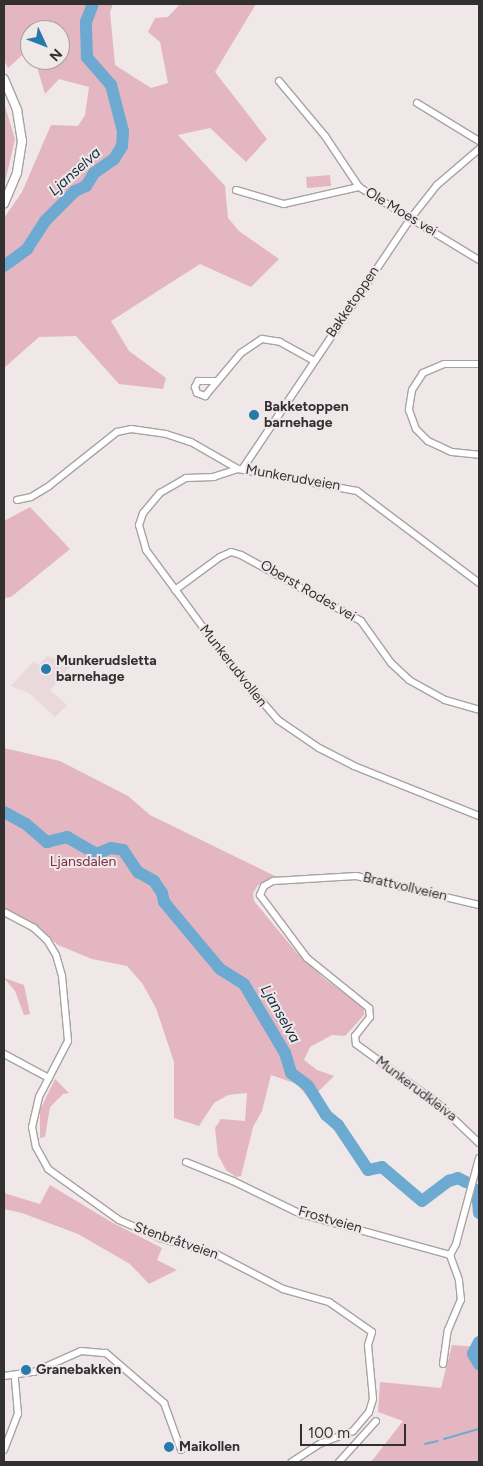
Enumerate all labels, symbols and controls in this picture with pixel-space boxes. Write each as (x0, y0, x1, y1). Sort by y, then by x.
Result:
north arrow (20, 20, 70, 70)
text: N (46, 45, 66, 65)
water label: Ljanselva (45, 144, 105, 200)
street label: Ole Moes vei (362, 184, 440, 240)
street label: Bakketoppen (323, 263, 383, 341)
place label: Bakketoppen barnehage (264, 399, 349, 432)
marker: Bakketoppen barnehage (248, 409, 260, 421)
street label: Munkerudveien (244, 461, 342, 495)
street label: Oberst Rodes vei (257, 557, 359, 625)
street label: Munkerudvollen (196, 622, 270, 710)
place label: Munkerudsletta barnehage (56, 653, 157, 686)
marker: Munkerudsletta barnehage (40, 663, 52, 675)
park label: Ljansdalen (50, 854, 116, 870)
street label: Brattvollveien (361, 869, 449, 905)
water label: Ljanselva (256, 982, 304, 1046)
street label: Munkerudkleiva (372, 1053, 460, 1125)
street label: Frostveien (296, 1203, 364, 1237)
street label: Stenbråtveien (132, 1219, 220, 1263)
place label: Granebakken (36, 1362, 121, 1378)
marker: Granebakken (20, 1364, 32, 1376)
scale bar (303, 1414, 409, 1446)
text: 100 m (308, 1424, 350, 1442)
place label: Maikollen (179, 1439, 240, 1455)
marker: Maikollen (163, 1441, 175, 1453)

